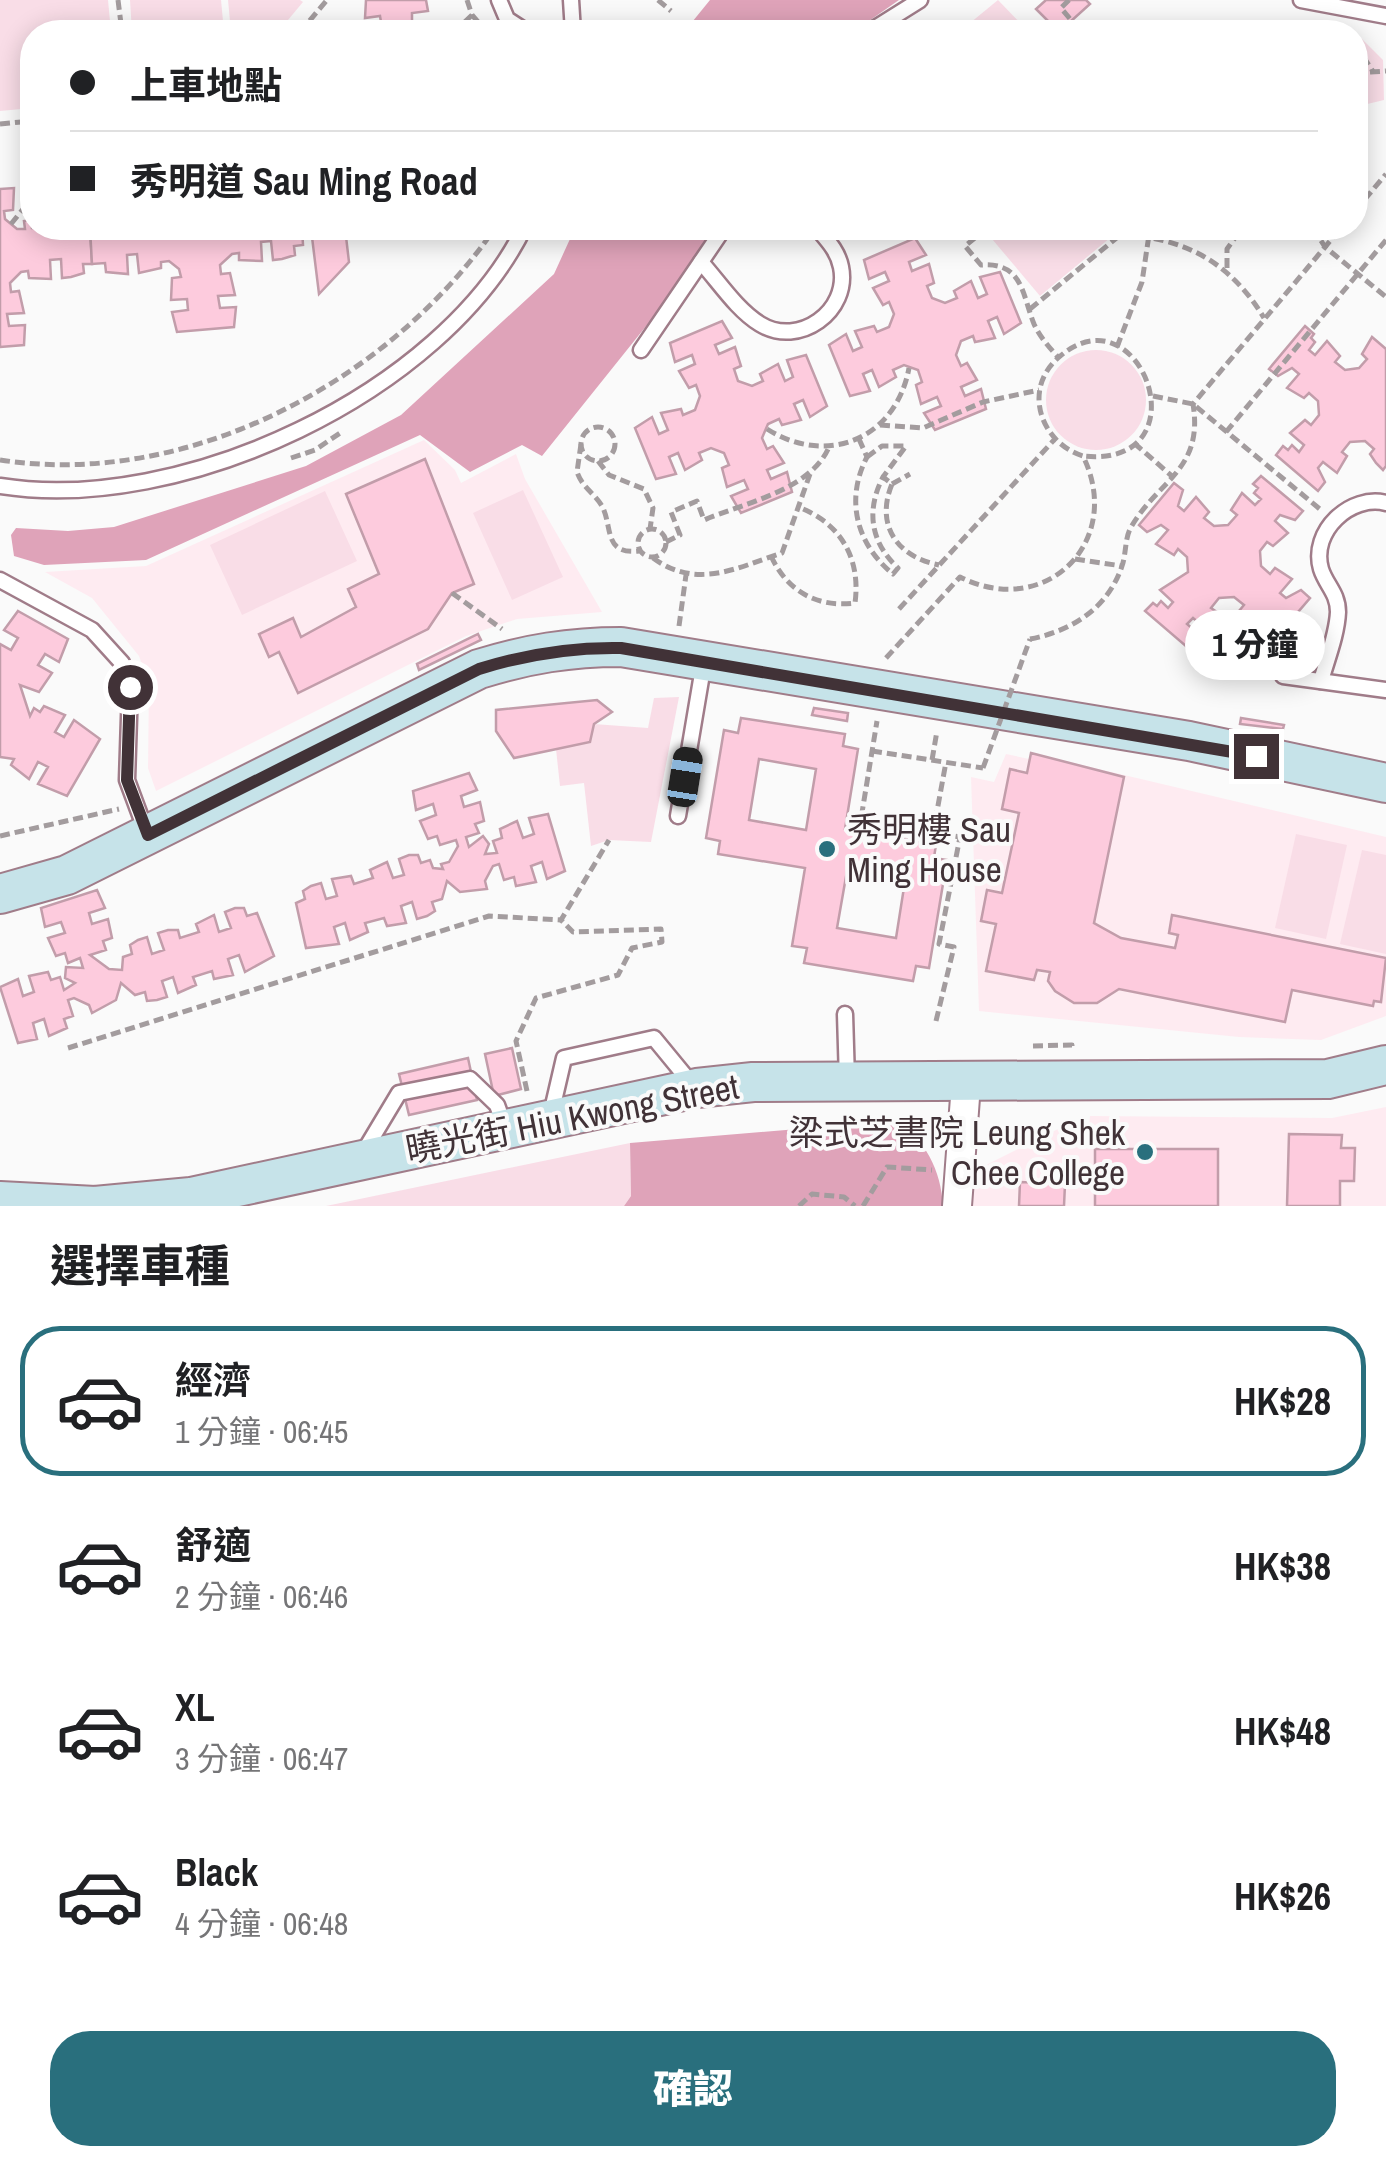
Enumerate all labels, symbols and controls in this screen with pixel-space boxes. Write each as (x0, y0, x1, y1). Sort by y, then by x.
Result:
text: 上車地點 (130, 60, 282, 111)
text: 秀明道 Sau Ming Road (130, 156, 478, 207)
callout: 1 分鐘 (1186, 611, 1326, 681)
text: 1 分鐘 (1212, 623, 1298, 666)
route start (108, 665, 153, 710)
route end (1234, 734, 1279, 779)
car (665, 745, 705, 809)
place label: 秀明樓 Sau Ming House (847, 806, 1011, 893)
marker: 秀明樓 Sau Ming House (816, 838, 838, 860)
street label: 曉光街 Hiu Kwong Street (402, 1063, 742, 1173)
place label: 梁式芝書院 Leung Shek Chee College (789, 1109, 1126, 1196)
marker: 梁式芝書院 Leung Shek Chee College (1134, 1141, 1156, 1163)
text: 選擇車種 (50, 1235, 230, 1296)
text: 經濟 (175, 1355, 251, 1406)
icon: car (55, 1356, 145, 1446)
text: HK$28 (1234, 1376, 1331, 1427)
text: 1 分鐘 · 06:45 (175, 1410, 348, 1453)
text: 舒適 (175, 1520, 251, 1571)
icon: car (55, 1521, 145, 1611)
text: HK$38 (1234, 1541, 1331, 1592)
text: 2 分鐘 · 06:46 (175, 1575, 348, 1618)
text: XL (175, 1682, 215, 1733)
icon: car (55, 1686, 145, 1776)
text: HK$48 (1234, 1706, 1331, 1757)
text: 3 分鐘 · 06:47 (175, 1737, 348, 1780)
text: Black (175, 1847, 258, 1898)
icon: car (55, 1851, 145, 1941)
text: HK$26 (1234, 1871, 1331, 1922)
text: 4 分鐘 · 06:48 (175, 1902, 348, 1945)
button: 確認 (50, 2031, 1336, 2146)

